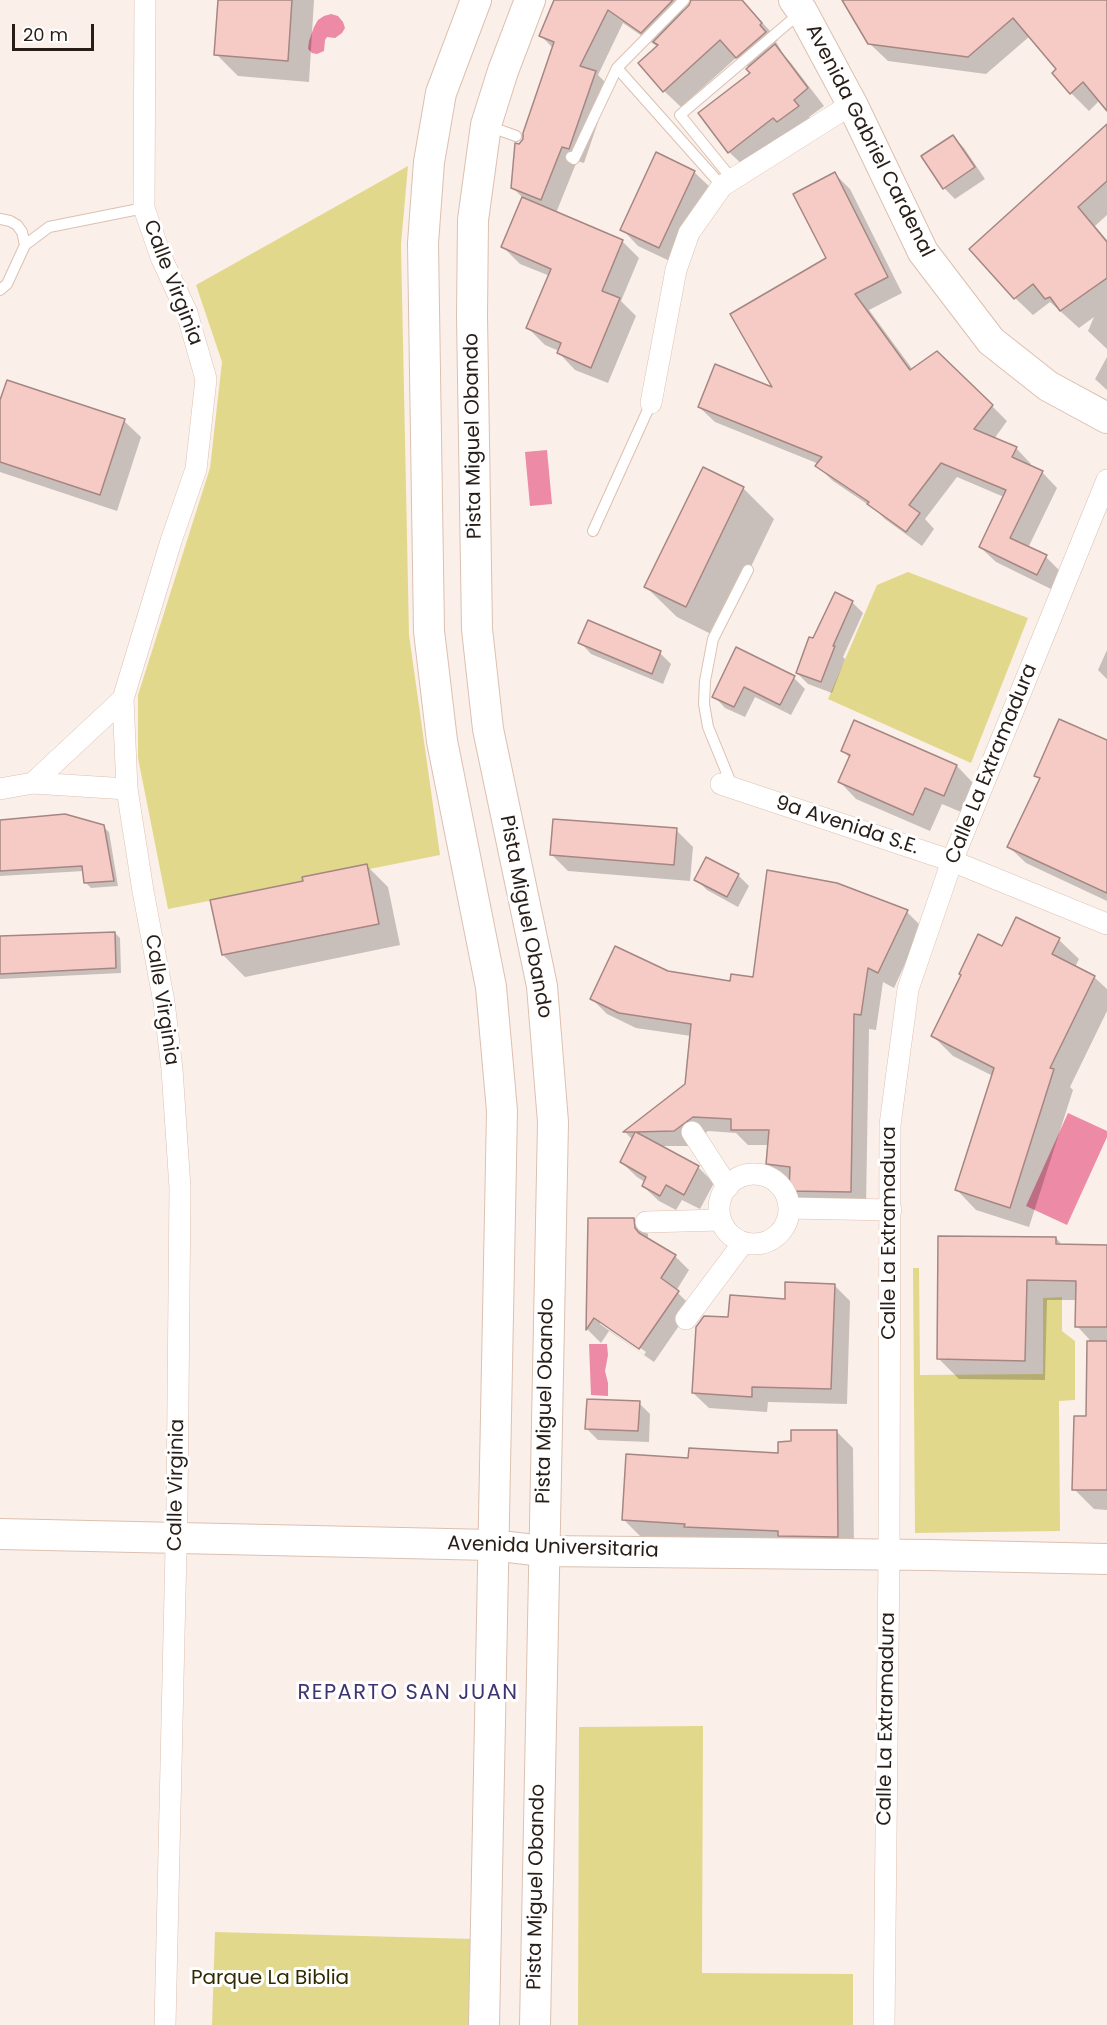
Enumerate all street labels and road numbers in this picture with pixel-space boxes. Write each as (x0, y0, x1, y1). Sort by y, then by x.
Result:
street label: Avenida Gabriel Cardenal (800, 20, 938, 262)
street label: Calle Virginia (137, 217, 207, 349)
street label: Pista Miguel Obando (460, 333, 488, 539)
street label: Calle La Extramadura (941, 661, 1043, 867)
street label: 9a Avenida S.E. (772, 792, 922, 860)
street label: Pista Miguel Obando (494, 814, 556, 1020)
street label: Calle Virginia (139, 933, 183, 1067)
street label: Calle La Extramadura (878, 1126, 902, 1340)
street label: Pista Miguel Obando (532, 1298, 560, 1504)
street label: Calle Virginia (164, 1419, 190, 1551)
street label: Avenida Universitaria (447, 1532, 659, 1564)
street label: Calle La Extramadura (873, 1612, 901, 1826)
street label: Pista Miguel Obando (523, 1784, 551, 1990)

